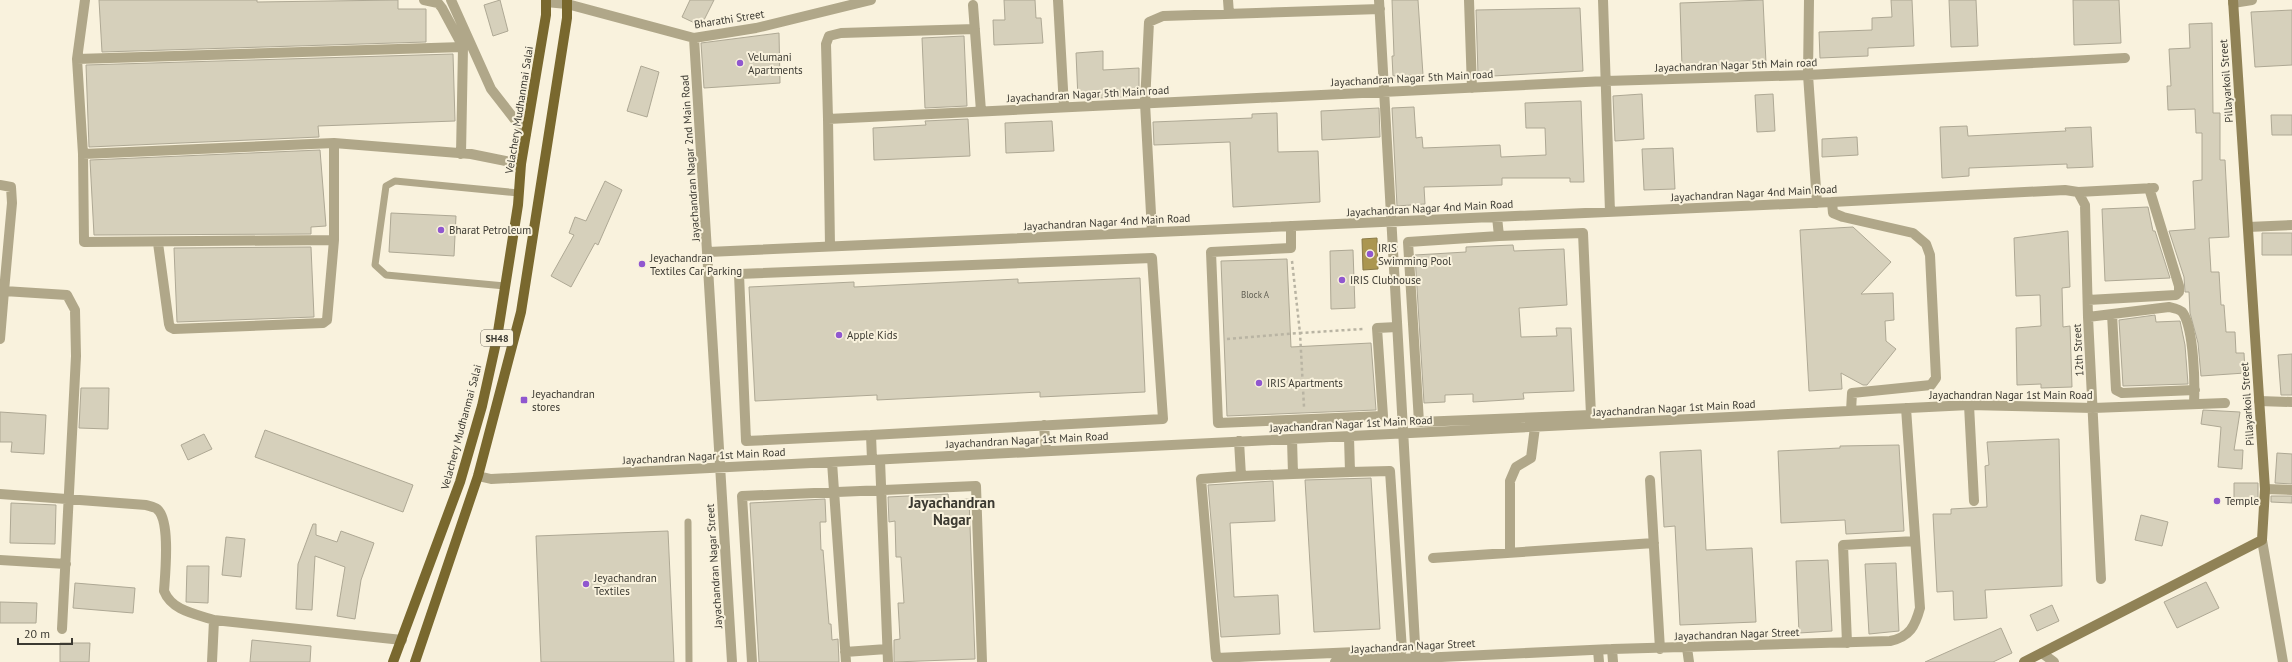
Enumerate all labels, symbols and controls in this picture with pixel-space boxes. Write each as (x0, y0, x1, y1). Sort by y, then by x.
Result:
street label: Bharathi Street (693, 7, 765, 31)
street label: Pillayarkoil Street (2216, 39, 2236, 123)
street label: Velachery Mudhanmai Salai (502, 45, 536, 176)
place label: Velumani Apartments (747, 50, 803, 77)
street label: Jayachandran Nagar 5th Main road (1654, 55, 1817, 75)
marker: Velumani Apartments (735, 58, 745, 68)
street label: Jayachandran Nagar 5th Main road (1330, 67, 1494, 89)
street label: Jayachandran Nagar 2nd Main Road (677, 74, 703, 243)
street label: Jayachandran Nagar 5th Main road (1006, 83, 1170, 105)
street label: Jayachandran Nagar 4nd Main Road (1669, 182, 1838, 204)
street label: Jayachandran Nagar 4nd Main Road (1345, 197, 1514, 219)
street label: Jayachandran Nagar 4nd Main Road (1022, 211, 1191, 233)
place label: Bharat Petroleum (449, 223, 531, 237)
marker: Bharat Petroleum (436, 225, 446, 235)
place label: IRIS Swimming Pool (1378, 241, 1452, 268)
marker: IRIS Swimming Pool (1365, 249, 1375, 259)
place label: Jeyachandran Textiles Car Parking (649, 251, 742, 278)
marker: Jeyachandran Textiles Car Parking (637, 259, 647, 269)
place label: IRIS Clubhouse (1350, 273, 1422, 287)
marker: IRIS Clubhouse (1337, 275, 1347, 285)
house number: Block A (1241, 289, 1270, 300)
street label: 12th Street (2070, 323, 2086, 377)
place label: Apple Kids (847, 328, 898, 342)
road number: SH48 (481, 330, 513, 346)
marker: Apple Kids (834, 330, 844, 340)
street label: Pillayarkoil Street (2237, 362, 2257, 446)
street label: Velachery Mudhanmai Salai (437, 363, 484, 492)
place label: IRIS Apartments (1267, 376, 1343, 390)
marker: IRIS Apartments (1254, 378, 1264, 388)
place label: Jeyachandran stores (531, 387, 595, 414)
street label: Jayachandran Nagar 1st Main Road (1928, 388, 2093, 402)
marker: Jeyachandran stores (519, 395, 529, 405)
street label: Jayachandran Nagar 1st Main Road (1591, 397, 1756, 419)
street label: Jayachandran Nagar 1st Main Road (1268, 413, 1433, 435)
street label: Jayachandran Nagar 1st Main Road (944, 429, 1109, 451)
street label: Jayachandran Nagar 1st Main Road (621, 445, 786, 467)
district label: Jayachandran Nagar (908, 493, 995, 529)
place label: Temple (2225, 494, 2259, 508)
marker: Temple (2212, 496, 2222, 506)
street label: Jayachandran Nagar Street (703, 503, 725, 630)
place label: Jeyachandran Textiles (593, 571, 657, 598)
marker: Jeyachandran Textiles (581, 579, 591, 589)
scale bar (18, 620, 72, 646)
street label: Jayachandran Nagar Street (1673, 625, 1800, 643)
text: 20 m (24, 626, 50, 641)
street label: Jayachandran Nagar Street (1349, 636, 1476, 656)

